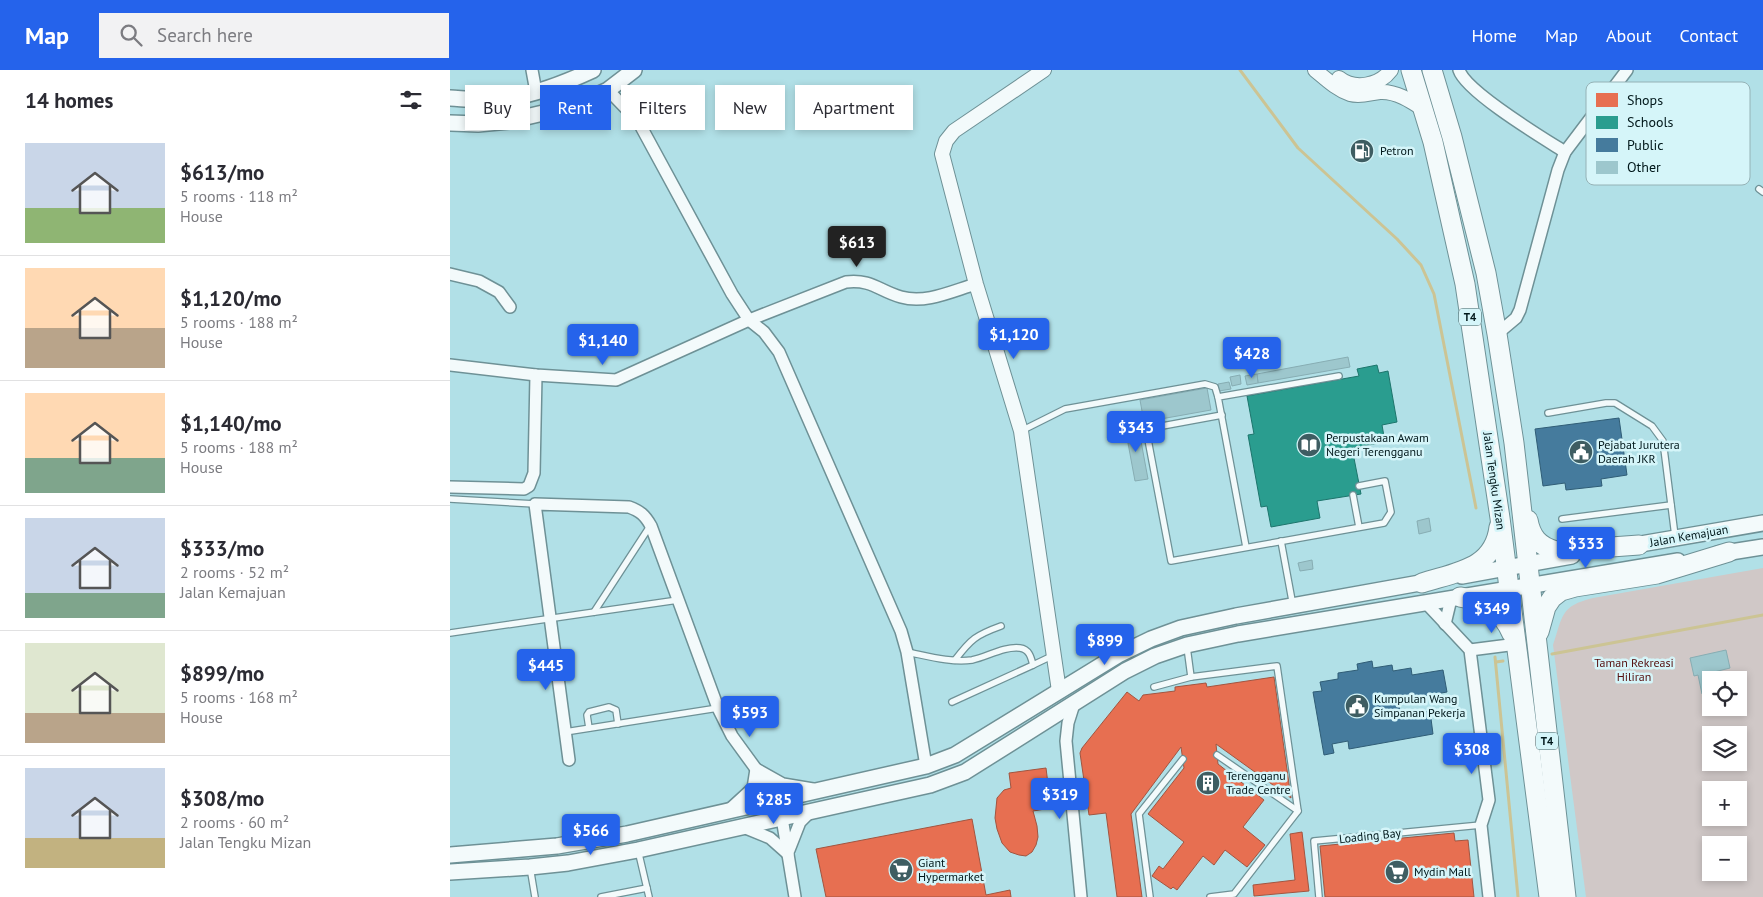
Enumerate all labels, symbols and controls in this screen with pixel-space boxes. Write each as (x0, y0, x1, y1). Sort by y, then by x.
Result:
search box (99, 13, 449, 58)
text: Map (25, 20, 69, 51)
icon: search (117, 21, 145, 49)
text: Search here (157, 23, 253, 47)
text: Home (1471, 24, 1517, 47)
text: Map (1545, 24, 1578, 47)
text: About (1606, 24, 1652, 47)
text: Contact (1680, 24, 1738, 47)
legend (1586, 82, 1750, 185)
chip: Buy (465, 85, 530, 130)
chip: Rent (540, 85, 611, 130)
chip: Filters (621, 85, 705, 130)
chip: New (715, 85, 785, 130)
chip: Apartment (795, 85, 913, 130)
icon: filters (397, 86, 425, 114)
text: 14 homes (25, 87, 113, 114)
text: Shops (1627, 91, 1663, 109)
text: Schools (1627, 113, 1674, 131)
text: Public (1627, 136, 1664, 154)
fuel station icon: Petron (1349, 138, 1375, 164)
place label: Petron (1380, 143, 1414, 158)
text: Other (1627, 158, 1661, 176)
text: $613/mo (180, 159, 264, 186)
icon: home (65, 163, 125, 223)
text: 5 rooms · 118 m² (180, 186, 298, 206)
text: House (180, 206, 223, 226)
pin: $613 (827, 226, 887, 268)
text: $613 (839, 232, 875, 252)
text: $1,120/mo (180, 285, 282, 312)
icon: home (65, 288, 125, 348)
road number: T4 (1459, 308, 1481, 326)
text: 5 rooms · 188 m² (180, 312, 298, 332)
pin: $1,120 (973, 318, 1055, 360)
pin: $1,140 (562, 324, 644, 366)
text: $1,120 (989, 324, 1039, 344)
text: $1,140 (578, 330, 628, 350)
text: House (180, 332, 223, 352)
pin: $428 (1222, 336, 1282, 379)
text: $428 (1234, 343, 1270, 363)
text: $1,140/mo (180, 410, 282, 437)
pin: $343 (1106, 410, 1166, 453)
icon: home (65, 413, 125, 473)
text: $343 (1118, 417, 1154, 437)
place label: Perpustakaan Awam Negeri Terengganu (1326, 430, 1429, 459)
street label: Jalan Tengku Mizan (1480, 430, 1509, 531)
library icon: Perpustakaan Awam Negeri Terengganu (1296, 432, 1322, 458)
text: 5 rooms · 188 m² (180, 437, 298, 457)
place label: Pejabat Jurutera Daerah JKR (1598, 437, 1680, 466)
public building icon: Pejabat Jurutera Daerah JKR (1568, 439, 1594, 465)
text: House (180, 457, 223, 477)
street label: Jalan Kemajuan (1648, 521, 1729, 550)
pin: $333 (1556, 526, 1616, 569)
text: $333 (1568, 533, 1604, 553)
text: $333/mo (180, 535, 264, 562)
icon: home (65, 538, 125, 598)
text: 2 rooms · 52 m² (180, 562, 289, 582)
text: Jalan Kemajuan (180, 582, 286, 602)
pin: $349 (1462, 592, 1522, 634)
text: $349 (1474, 598, 1510, 618)
pin: $899 (1075, 624, 1135, 666)
text: $899 (1087, 630, 1123, 650)
pin: $445 (516, 648, 576, 691)
text: $445 (528, 655, 564, 675)
park label: Taman Rekreasi Hiliran (1594, 655, 1674, 684)
text: $899/mo (180, 660, 264, 687)
icon: home (65, 663, 125, 723)
map controls (1702, 671, 1747, 881)
button: locate (1702, 671, 1747, 716)
text: 5 rooms · 168 m² (180, 687, 298, 707)
place label: Kumpulan Wang Simpanan Pekerja (1374, 691, 1465, 720)
public building icon: Kumpulan Wang Simpanan Pekerja (1344, 693, 1370, 719)
pin: $593 (720, 696, 780, 738)
text: $593 (732, 702, 768, 722)
text: House (180, 707, 223, 727)
button: layers (1702, 726, 1747, 771)
pin: $308 (1442, 732, 1502, 775)
road number: T4 (1536, 732, 1558, 749)
text: $308 (1454, 739, 1490, 759)
place label: Terengganu Trade Centre (1226, 768, 1291, 797)
building icon: Terengganu Trade Centre (1195, 770, 1221, 796)
pin: $319 (1030, 778, 1090, 820)
button: + (1702, 781, 1747, 826)
pin: $285 (744, 782, 804, 825)
text: $319 (1042, 784, 1078, 804)
text: $308/mo (180, 785, 264, 812)
icon: home (65, 788, 125, 848)
text: $285 (756, 789, 792, 809)
text: 2 rooms · 60 m² (180, 812, 289, 832)
pin: $566 (561, 814, 621, 856)
text: $566 (573, 820, 609, 840)
street label: Loading Bay (1338, 825, 1402, 846)
text: Jalan Tengku Mizan (180, 832, 311, 852)
button: − (1702, 836, 1747, 881)
place label: Giant Hypermarket (918, 855, 984, 884)
supermarket icon: Giant Hypermarket (888, 857, 914, 883)
supermarket icon: Mydin Mall (1384, 859, 1410, 885)
place label: Mydin Mall (1414, 864, 1471, 879)

